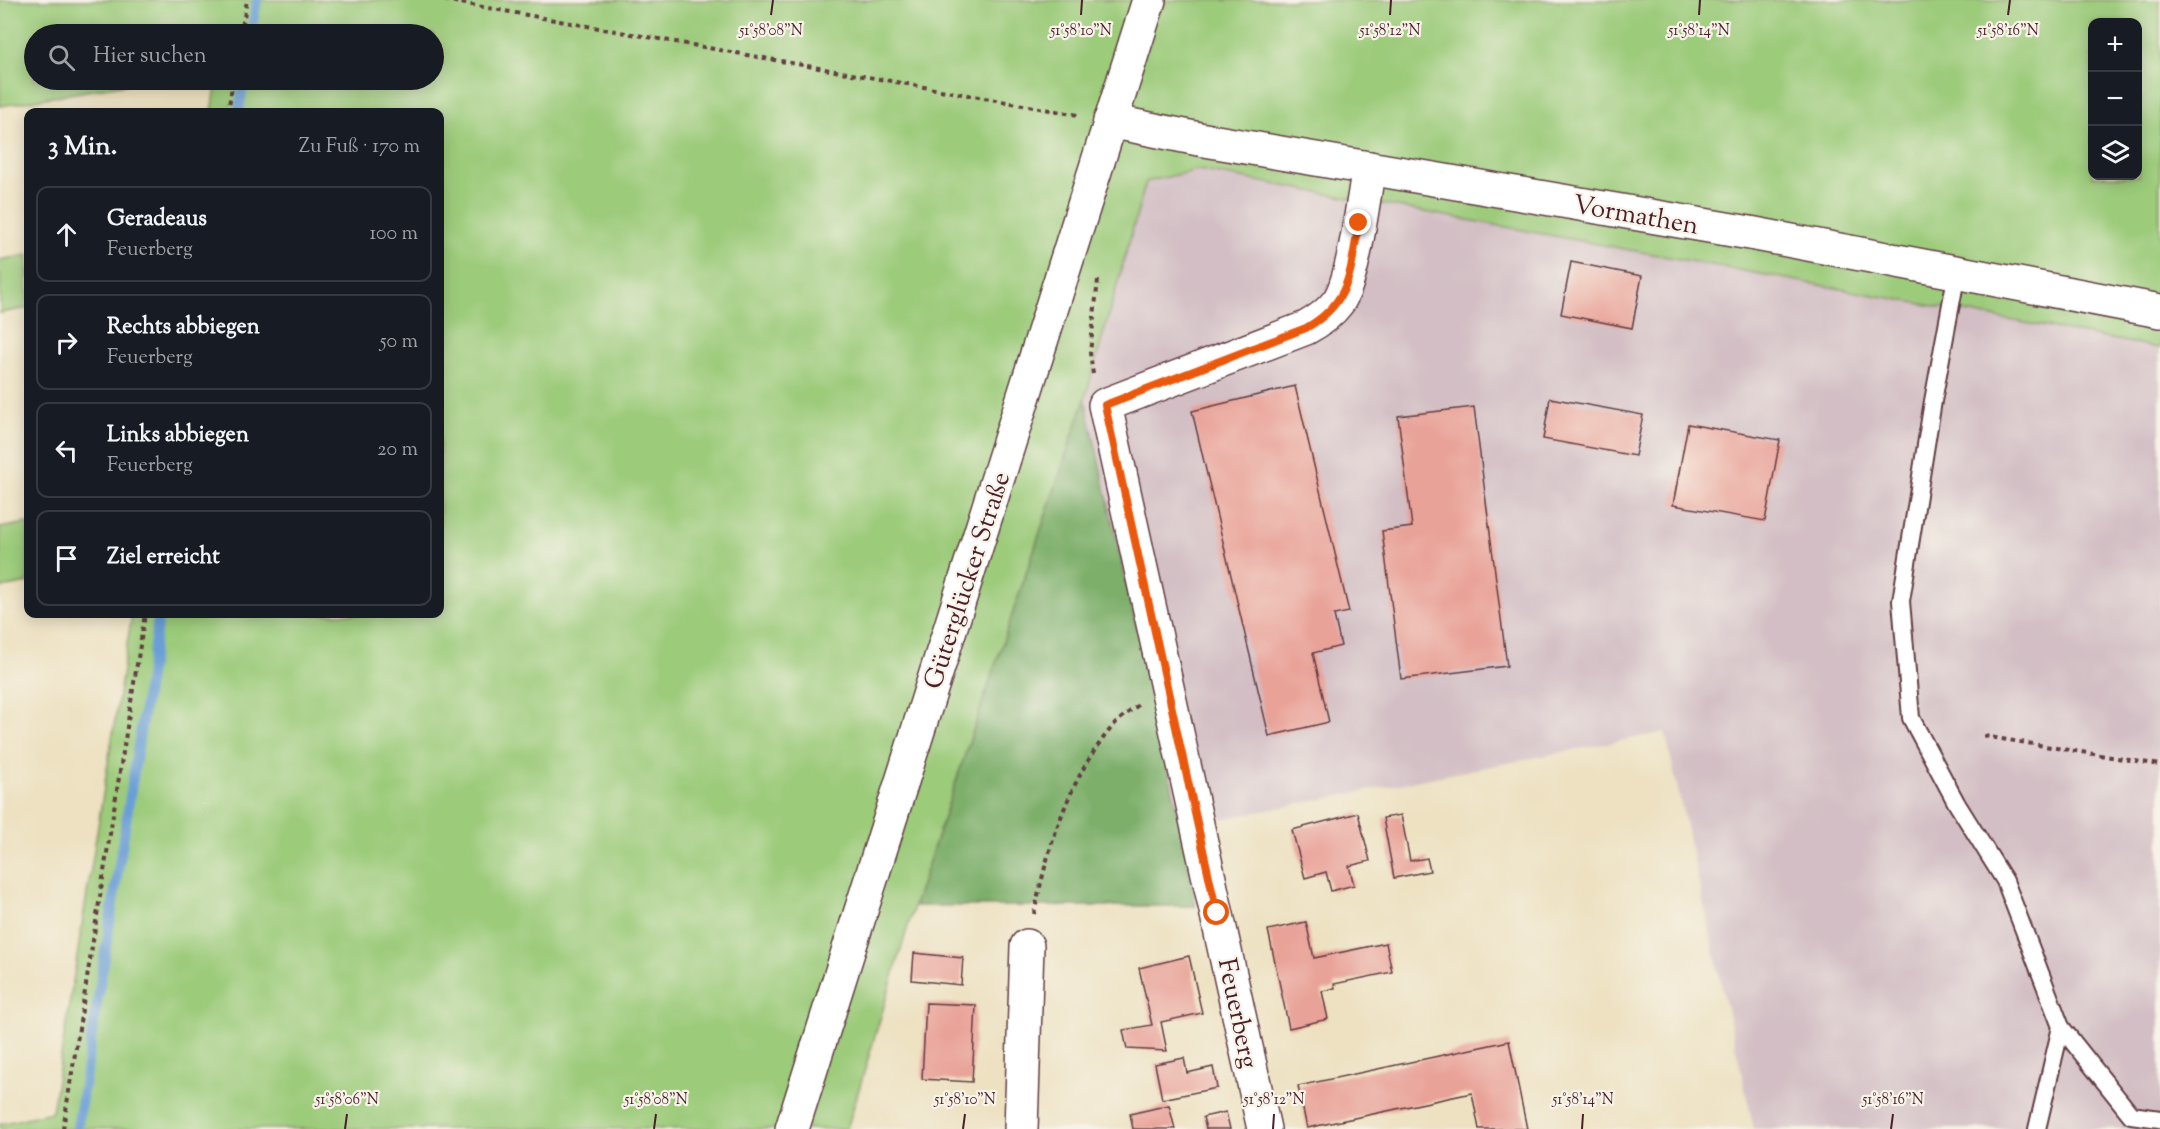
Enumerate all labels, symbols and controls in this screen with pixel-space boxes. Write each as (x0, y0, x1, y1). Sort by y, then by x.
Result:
map controls (2088, 18, 2142, 180)
button: + (2088, 18, 2142, 72)
text: 51°58'08"N (738, 21, 803, 42)
text: 51°58'10"N (1049, 21, 1112, 42)
text: 51°58'12"N (1359, 21, 1420, 42)
text: 51°58'14"N (1667, 21, 1730, 42)
text: 51°58'16"N (1976, 21, 2039, 42)
search box (24, 24, 444, 90)
icon: search (45, 41, 78, 74)
text: Hier suchen (93, 41, 207, 73)
button: − (2088, 72, 2142, 126)
button: layers (2088, 126, 2142, 180)
text: 3 Min. (48, 129, 117, 166)
text: Zu Fuß · 170 m (299, 133, 420, 162)
street label: Vormathen (1570, 187, 1701, 246)
text: Geradeaus (107, 204, 207, 236)
route end (1345, 209, 1371, 235)
icon: ahead (50, 218, 83, 251)
text: 100 m (369, 220, 418, 249)
text: Feuerberg (107, 236, 193, 265)
text: Rechts abbiegen (107, 312, 260, 344)
icon: right (50, 326, 83, 359)
text: 50 m (380, 328, 418, 357)
text: Feuerberg (107, 344, 193, 373)
text: Links abbiegen (107, 420, 249, 452)
icon: left (50, 434, 83, 467)
text: 20 m (377, 436, 418, 465)
text: Feuerberg (107, 452, 193, 481)
street label: Güterglücker Straße (916, 467, 1021, 694)
icon: arrive (50, 542, 83, 575)
text: Ziel erreicht (107, 542, 220, 574)
route start (1203, 899, 1229, 925)
street label: Feuerberg (1207, 955, 1266, 1072)
text: 51°58'06"N (314, 1090, 379, 1111)
text: 51°58'08"N (623, 1090, 688, 1111)
text: 51°58'10"N (933, 1090, 996, 1111)
text: 51°58'12"N (1243, 1090, 1304, 1111)
text: 51°58'14"N (1551, 1090, 1614, 1111)
text: 51°58'16"N (1861, 1090, 1924, 1111)

